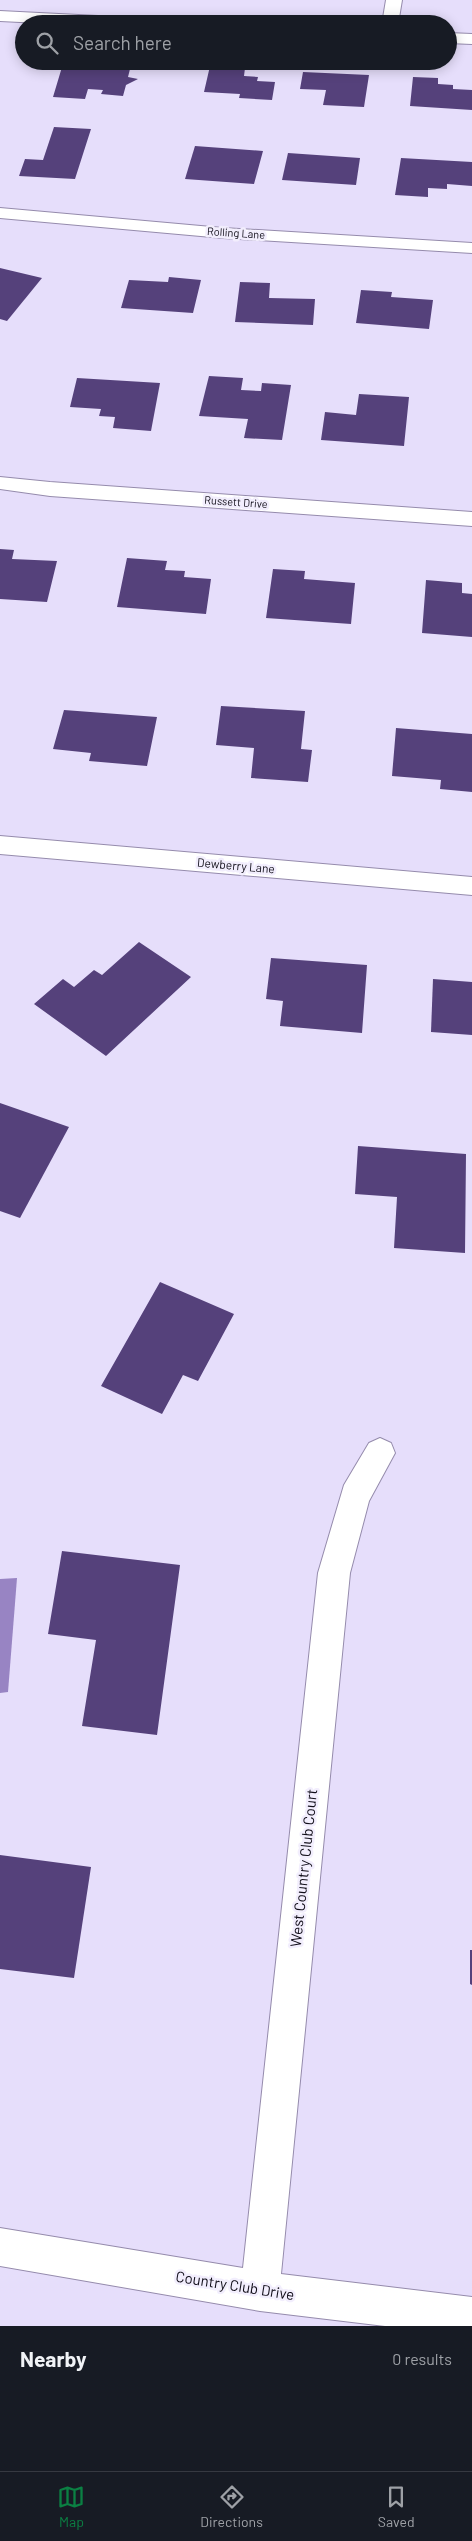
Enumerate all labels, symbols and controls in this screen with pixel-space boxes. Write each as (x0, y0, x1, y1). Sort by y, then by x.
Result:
search box (15, 15, 457, 70)
icon: search (33, 29, 61, 57)
text: Search here (73, 31, 172, 54)
street label: Rolling Lane (207, 224, 266, 241)
street label: Russett Drive (204, 493, 268, 510)
street label: Dewberry Lane (197, 855, 276, 875)
street label: West Country Club Court (286, 1788, 320, 1948)
street label: Country Club Drive (175, 2267, 296, 2303)
text: Nearby (20, 2346, 86, 2371)
text: 0 results (392, 2349, 452, 2368)
tab: Map (57, 2483, 85, 2530)
tab: Directions (200, 2483, 263, 2530)
tab: Saved (378, 2483, 415, 2530)

